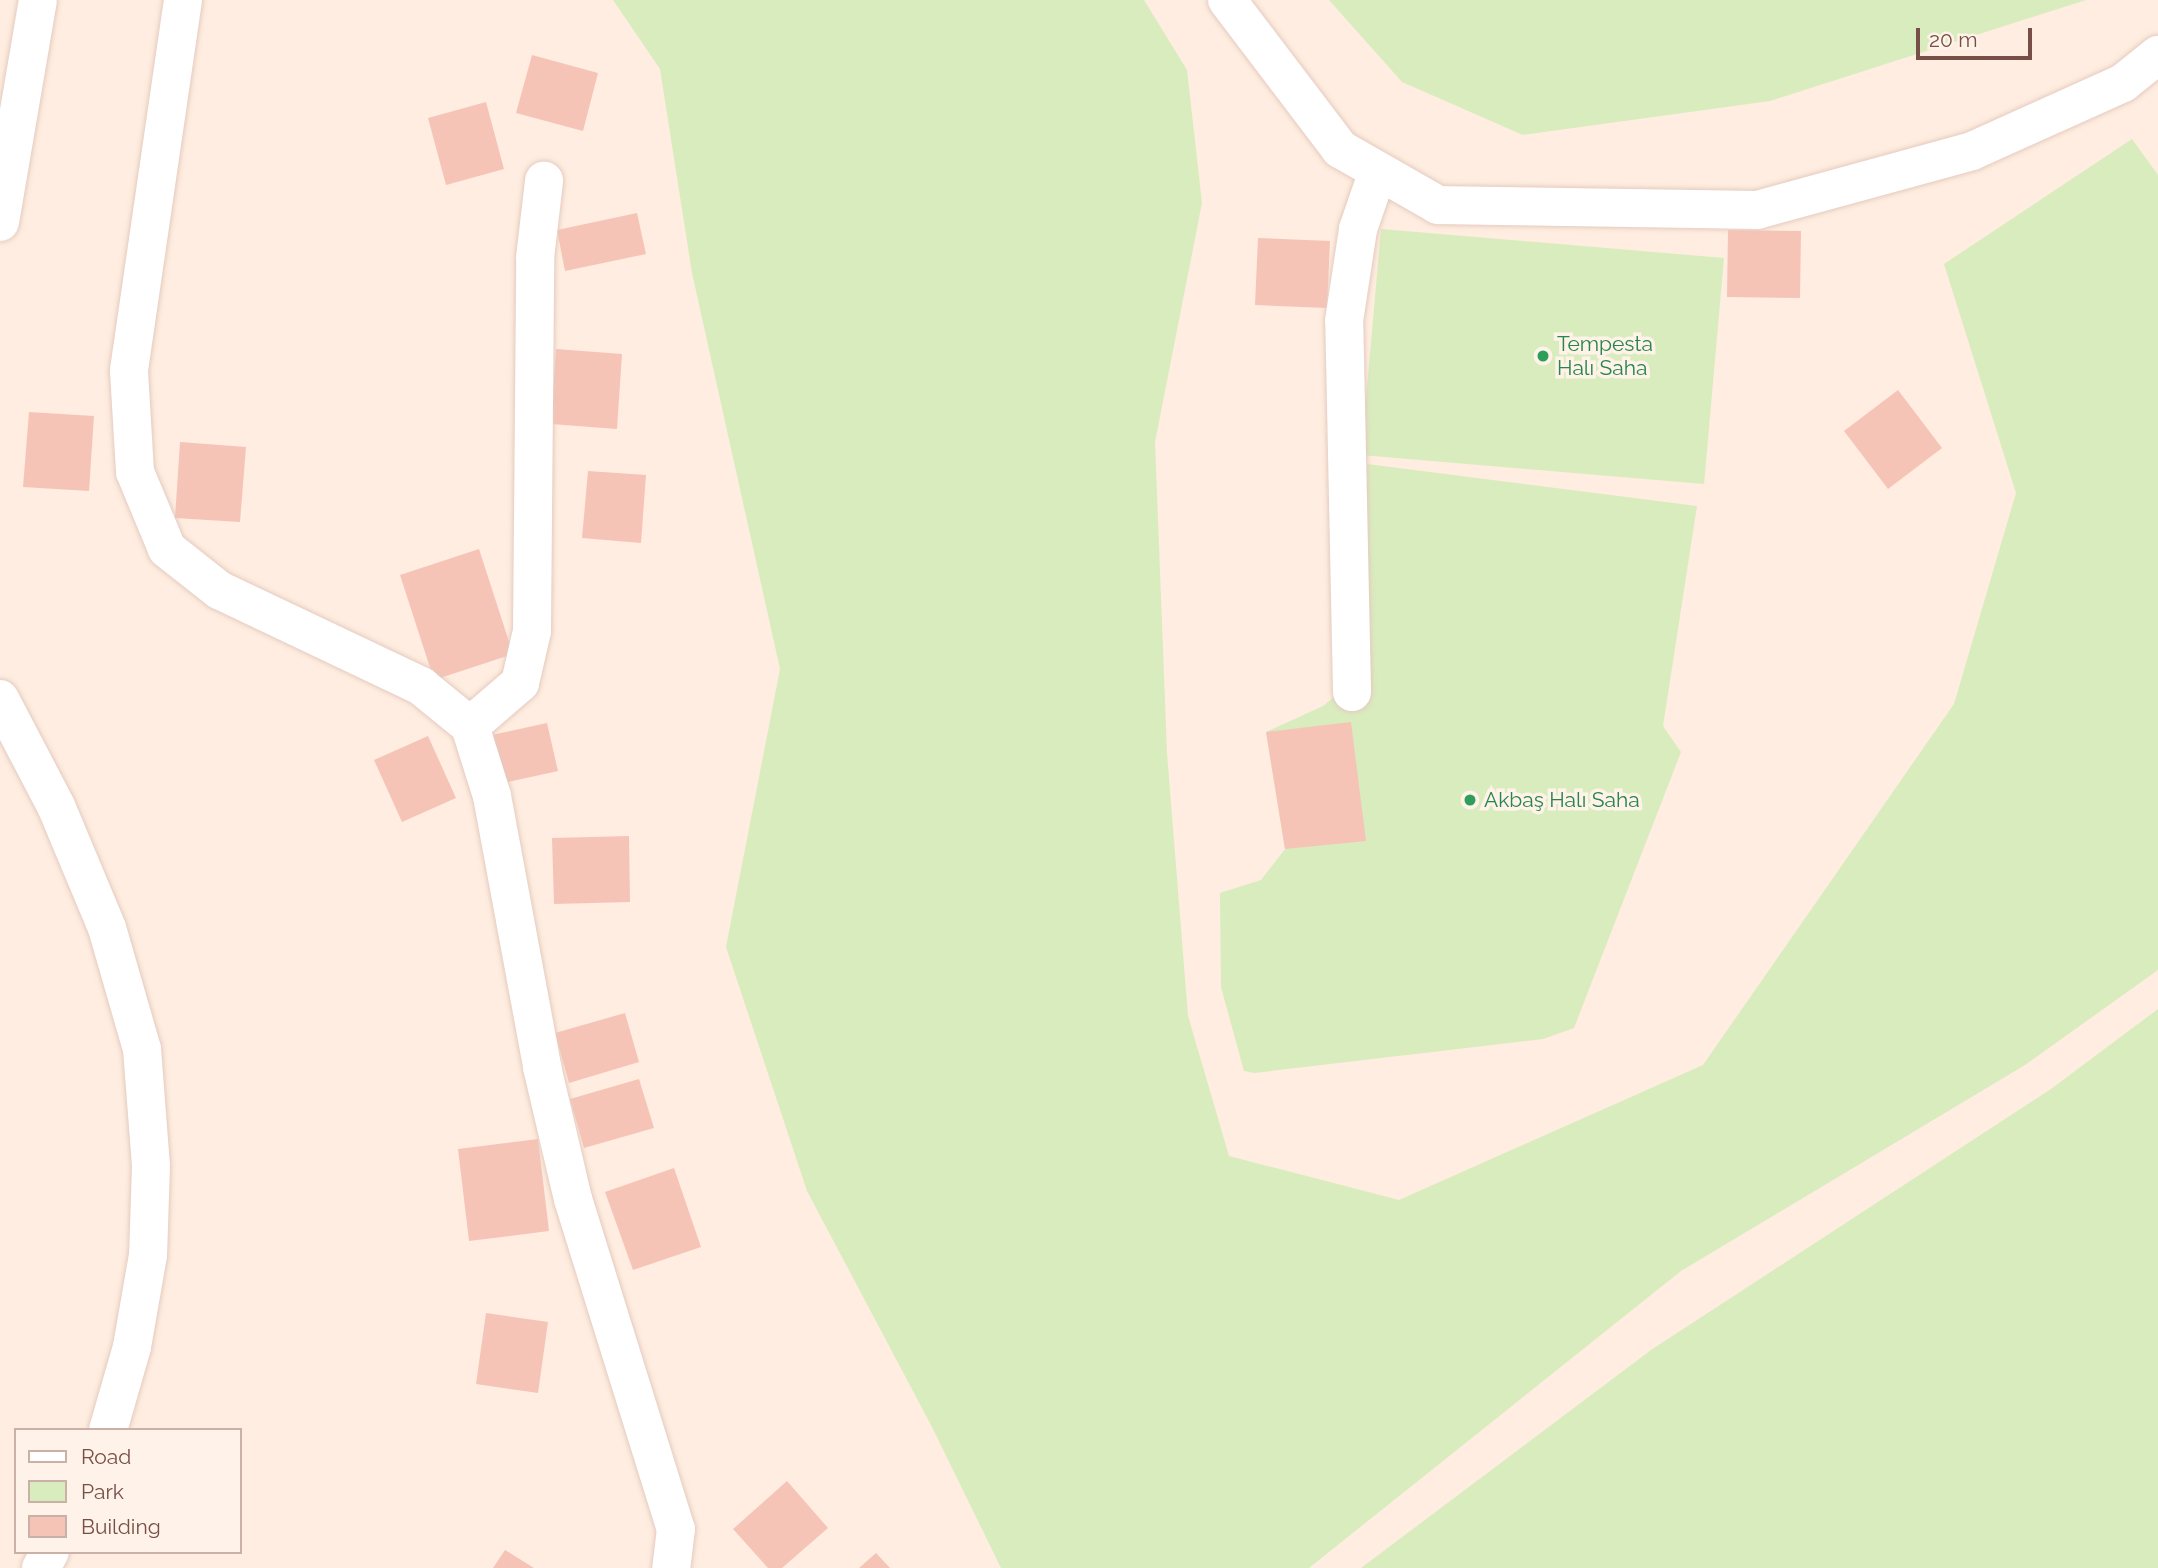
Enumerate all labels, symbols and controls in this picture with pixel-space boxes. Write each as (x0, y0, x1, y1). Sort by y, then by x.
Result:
scale bar (1920, 14, 2036, 58)
text: 20 m (1929, 27, 1977, 52)
place label: Tempesta Halı Saha (1557, 331, 1653, 381)
marker: Tempesta Halı Saha (1535, 348, 1551, 364)
place label: Akbaş Halı Saha (1484, 787, 1640, 813)
marker: Akbaş Halı Saha (1462, 792, 1478, 808)
legend (14, 1428, 242, 1554)
text: Road (81, 1444, 131, 1469)
text: Park (81, 1479, 124, 1504)
text: Building (81, 1514, 161, 1539)

